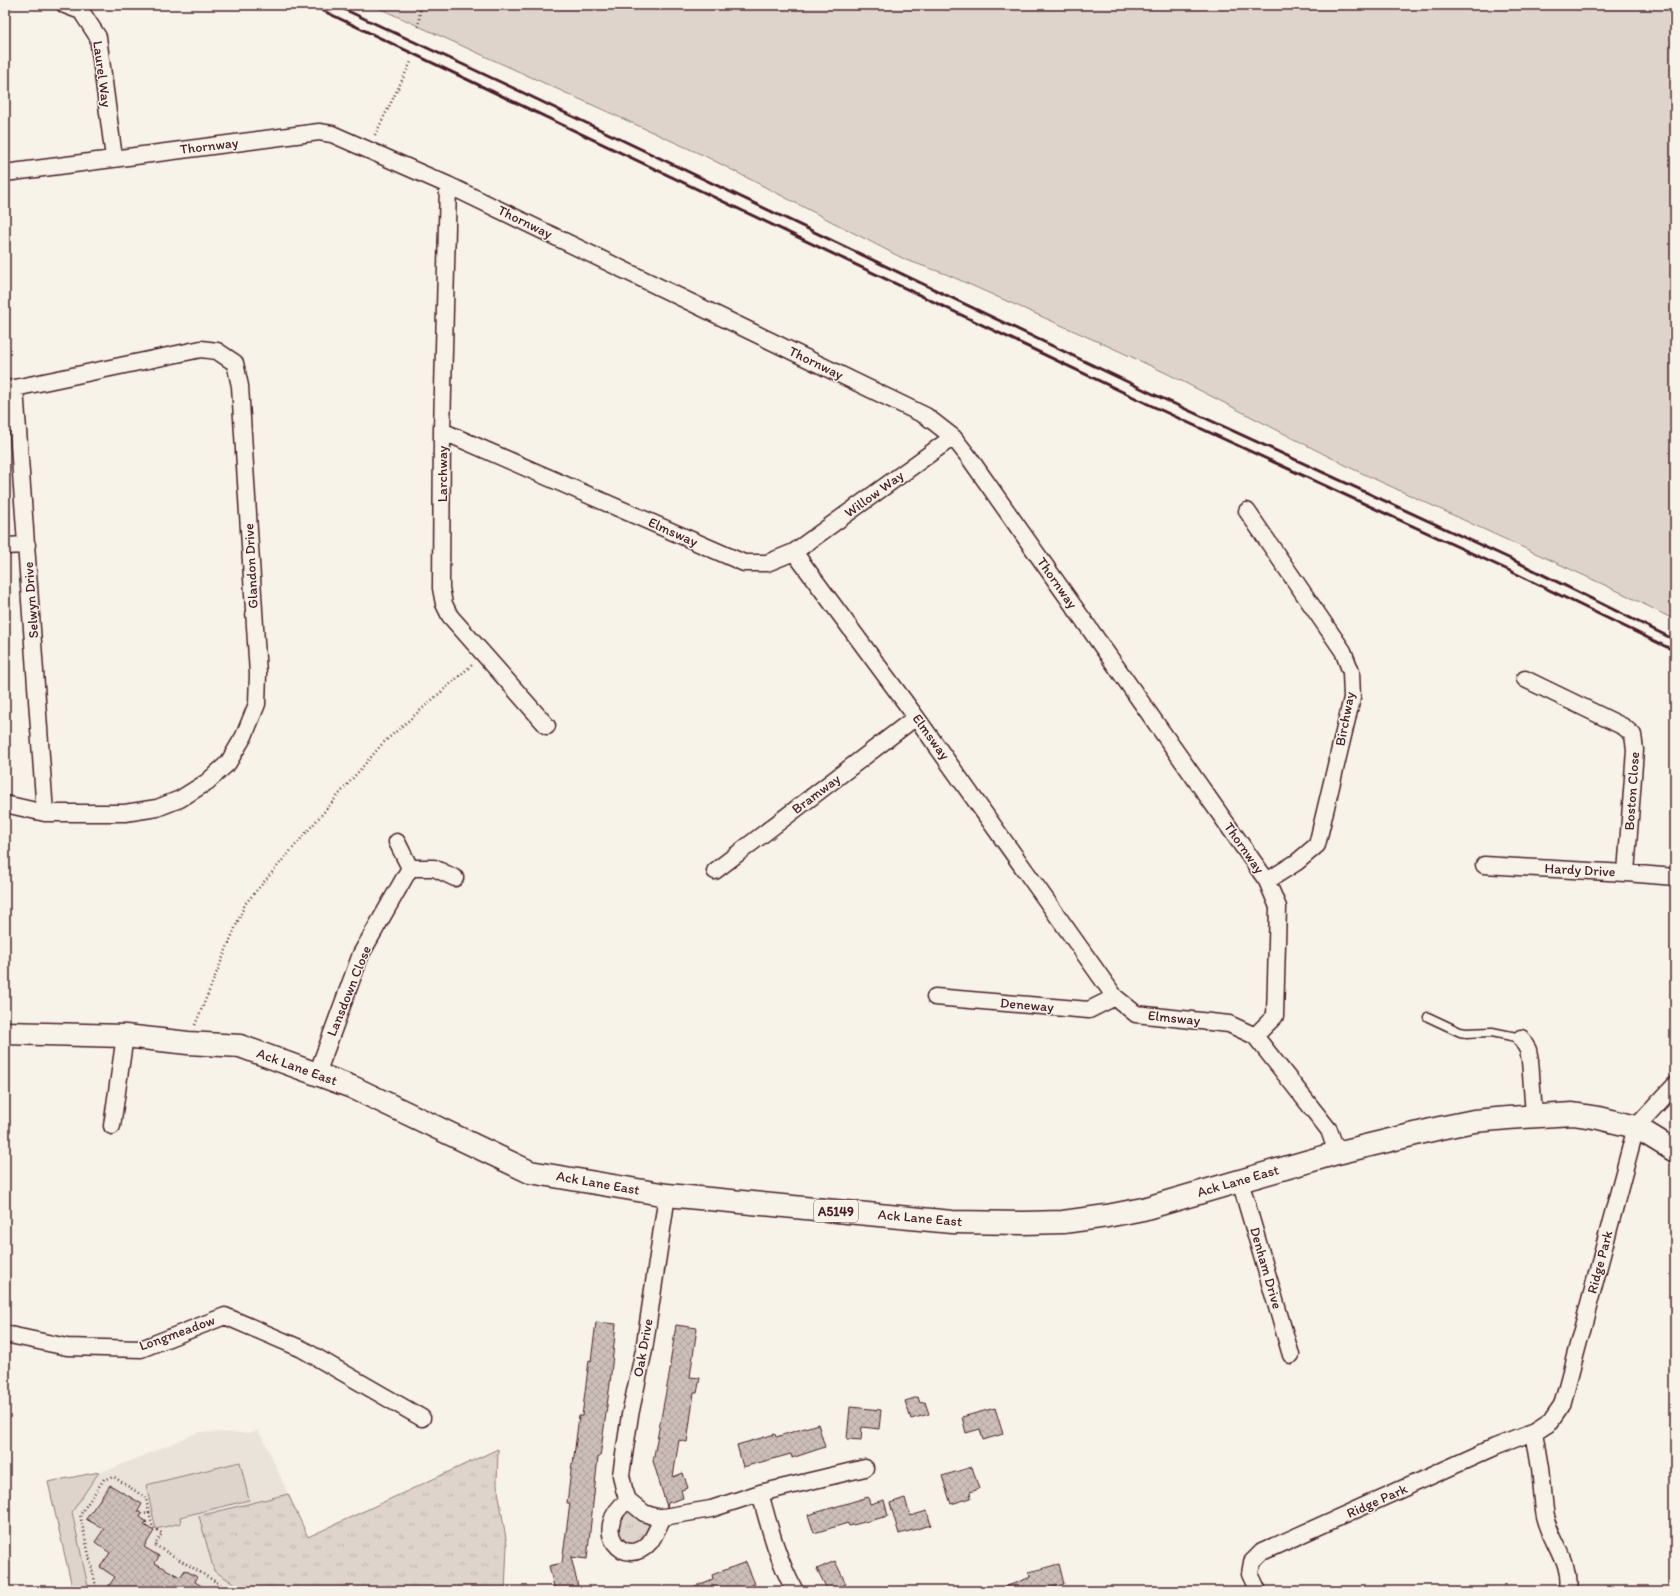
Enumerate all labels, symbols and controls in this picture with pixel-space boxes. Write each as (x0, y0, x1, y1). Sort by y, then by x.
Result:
street label: Laurel Way (89, 40, 115, 109)
street label: Thornway (179, 134, 240, 158)
street label: Thornway (495, 201, 556, 243)
street label: Thornway (786, 342, 847, 384)
street label: Larchway (434, 445, 451, 502)
street label: Willow Way (841, 467, 907, 521)
street label: Elmsway (646, 514, 701, 551)
street label: Glandon Drive (240, 523, 262, 609)
street label: Thornway (1033, 554, 1081, 612)
street label: Selwyn Drive (20, 561, 42, 639)
street label: Birchway (1331, 690, 1359, 748)
street label: Elmsway (909, 711, 954, 764)
street label: Boston Close (1621, 751, 1643, 831)
street label: Bramway (788, 770, 844, 818)
street label: Thornway (1220, 819, 1268, 877)
street label: Hardy Drive (1544, 860, 1616, 880)
street label: Lansdown Close (323, 943, 375, 1039)
street label: Deneway (999, 994, 1055, 1016)
street label: Elmsway (1147, 1007, 1201, 1029)
street label: Ack Lane East (254, 1045, 340, 1089)
street label: Ack Lane East (1195, 1161, 1281, 1201)
street label: Ack Lane East (555, 1167, 641, 1199)
road number: A5149 (814, 1200, 858, 1222)
street label: Ack Lane East (877, 1206, 963, 1230)
street label: Denham Drive (1246, 1225, 1286, 1311)
street label: Ridge Park (1583, 1228, 1617, 1295)
street label: Longmeadow (137, 1311, 218, 1355)
street label: Oak Drive (629, 1317, 657, 1379)
street label: Ridge Park (1344, 1480, 1411, 1522)

